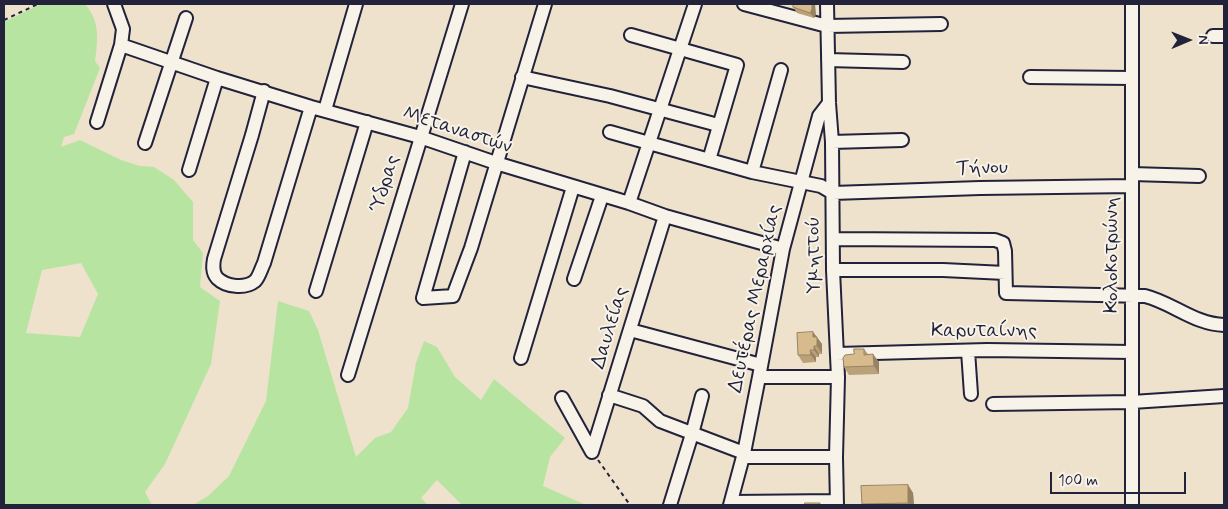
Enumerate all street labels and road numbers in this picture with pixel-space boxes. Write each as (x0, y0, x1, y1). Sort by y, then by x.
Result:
street label: Μεταναστών (399, 102, 515, 160)
street label: Ύδρας (366, 152, 406, 216)
street label: Τήνου (956, 157, 1008, 181)
street label: Κολοκοτρώνη (1101, 197, 1125, 313)
street label: Δευτέρας Μεραρχίας (724, 203, 788, 395)
street label: Υμηττού (802, 216, 828, 294)
street label: Δαυλείας (587, 284, 635, 372)
street label: Καρυταίνης (931, 320, 1037, 344)

